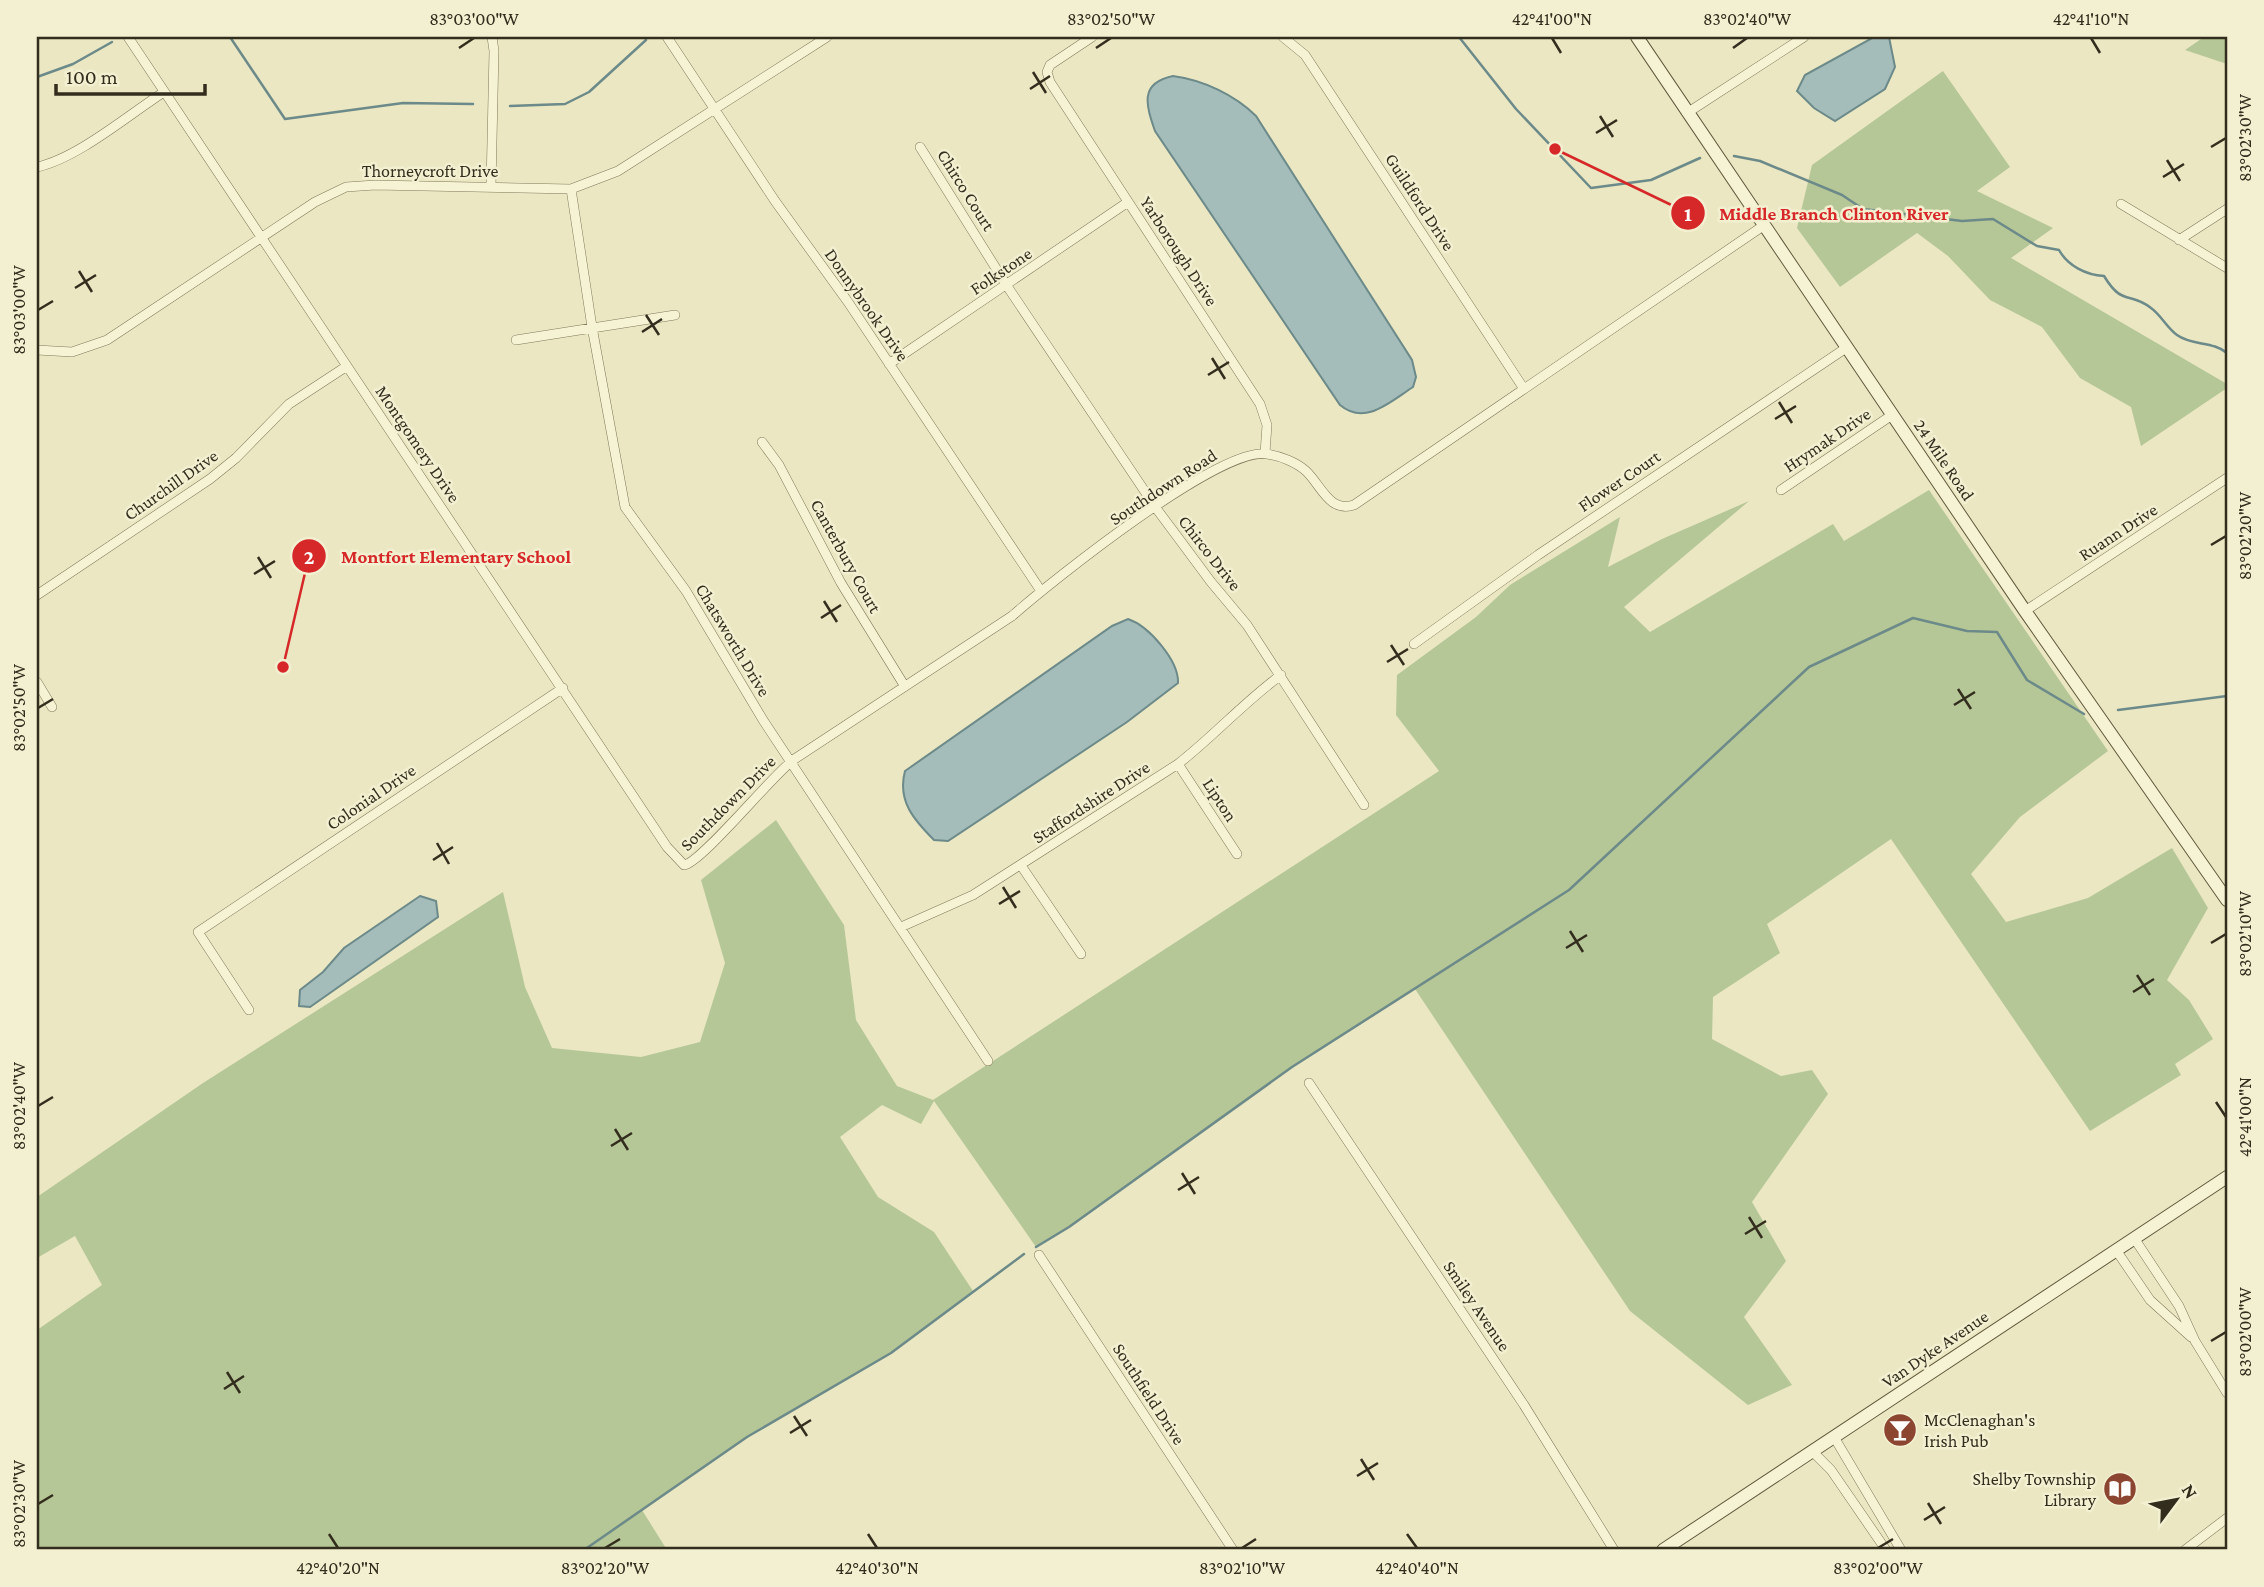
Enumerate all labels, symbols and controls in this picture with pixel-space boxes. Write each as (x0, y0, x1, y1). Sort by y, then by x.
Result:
text: 83°03'00"W (429, 9, 519, 29)
text: 83°02'50"W (1067, 9, 1155, 29)
text: 42°41'00"N (1512, 9, 1592, 29)
text: 83°02'40"W (1703, 9, 1792, 29)
text: 42°41'10"N (2053, 9, 2130, 29)
scale bar (56, 52, 205, 96)
text: 100 m (66, 65, 118, 89)
text: 83°02'30"W (2235, 93, 2255, 182)
street label: Chirco Court (933, 146, 999, 235)
street label: Guildford Drive (1381, 150, 1459, 254)
street label: Thorneycroft Drive (362, 161, 498, 181)
street label: Yarborough Drive (1136, 192, 1222, 310)
callout: Middle Branch Clinton River (1670, 193, 1963, 233)
text: 1 (1684, 202, 1692, 226)
text: Middle Branch Clinton River (1719, 203, 1949, 224)
street label: Folkstone (966, 243, 1036, 299)
street label: Donnybrook Drive (821, 245, 913, 365)
text: 83°03'00"W (9, 265, 29, 355)
street label: Montgomery Drive (372, 382, 465, 506)
street label: Hrymak Drive (1780, 404, 1874, 476)
street label: 24 Mile Road (1910, 416, 1979, 505)
street label: Churchill Drive (120, 445, 222, 525)
street label: Southdown Road (1106, 445, 1221, 529)
street label: Flower Court (1574, 446, 1665, 516)
text: 83°02'20"W (2235, 491, 2255, 580)
street label: Canterbury Court (807, 496, 886, 617)
street label: Ruann Drive (2075, 499, 2161, 565)
street label: Chirco Drive (1174, 511, 1246, 595)
callout: Montfort Elementary School (292, 536, 585, 576)
text: 2 (304, 545, 315, 569)
text: Montfort Elementary School (341, 546, 571, 567)
street label: Chatsworth Drive (691, 580, 775, 700)
text: 83°02'50"W (9, 664, 29, 752)
street label: Southdown Drive (676, 751, 780, 855)
street label: Staffordshire Drive (1029, 757, 1153, 847)
street label: Colonial Drive (323, 760, 419, 834)
street label: Lipton (1199, 775, 1242, 826)
text: 83°02'10"W (2235, 890, 2255, 977)
text: 83°02'40"W (9, 1061, 29, 1150)
text: 42°41'00"N (2235, 1077, 2255, 1157)
street label: Smiley Avenue (1439, 1257, 1515, 1355)
text: 83°02'00"W (2235, 1287, 2255, 1377)
street label: Van Dyke Avenue (1878, 1306, 1992, 1392)
street label: Southfield Drive (1109, 1340, 1189, 1448)
place label: McClenaghan's Irish Pub (1924, 1410, 2035, 1451)
bar icon: McClenaghan's Irish Pub (1881, 1411, 1919, 1449)
text: 83°02'30"W (9, 1459, 29, 1548)
north arrow (2142, 1464, 2212, 1534)
place label: Shelby Township Library (1973, 1469, 2097, 1510)
library icon: Shelby Township Library (2101, 1470, 2139, 1508)
text: N (2178, 1480, 2202, 1502)
text: 42°40'20"N (296, 1558, 380, 1578)
text: 83°02'20"W (561, 1558, 650, 1578)
text: 42°40'30"N (835, 1558, 919, 1578)
text: 83°02'10"W (1199, 1558, 1286, 1578)
text: 42°40'40"N (1375, 1558, 1459, 1578)
text: 83°02'00"W (1833, 1558, 1923, 1578)

